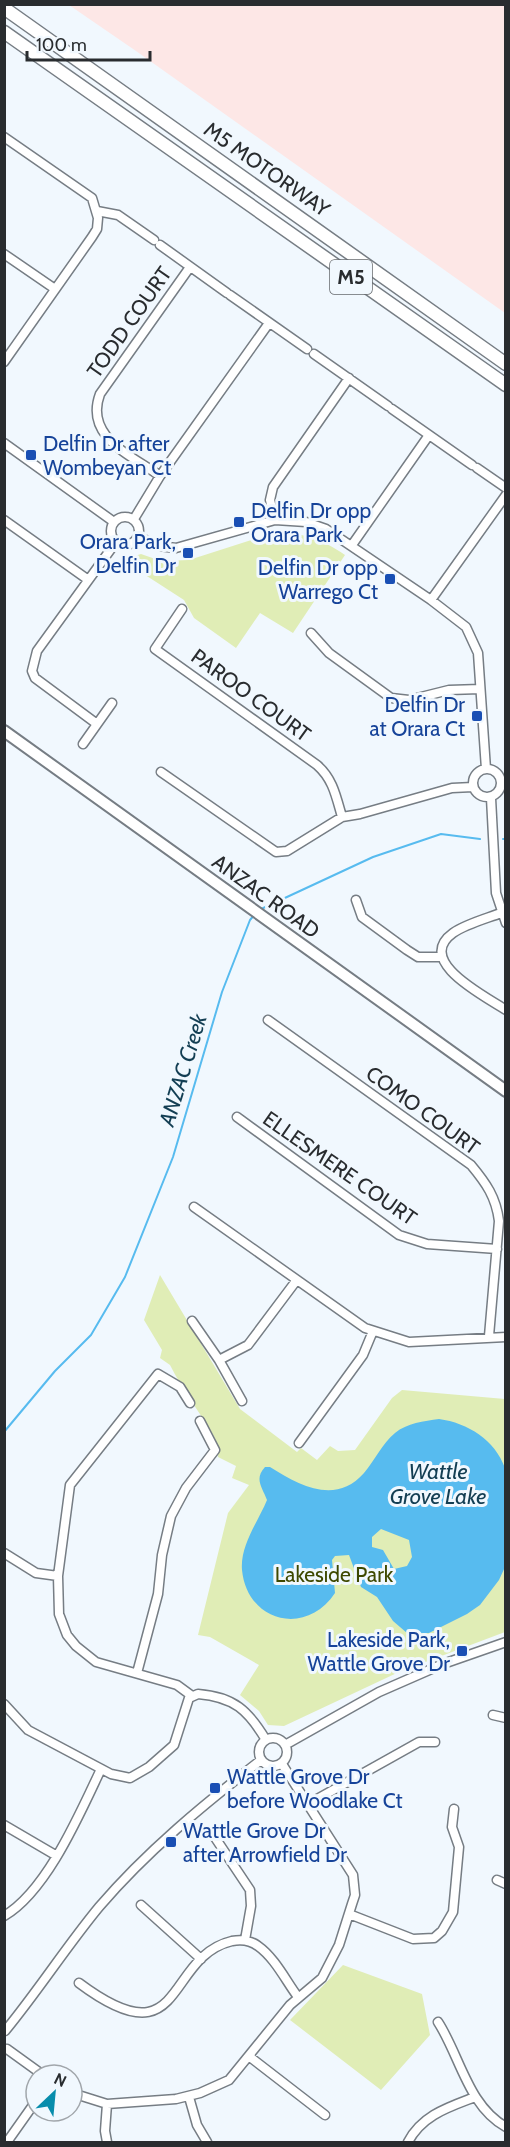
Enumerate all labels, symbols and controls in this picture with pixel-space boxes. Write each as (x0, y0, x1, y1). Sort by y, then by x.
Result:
scale bar (27, 24, 150, 62)
text: 100 m (36, 34, 87, 56)
street label: M5 MOTORWAY (199, 116, 336, 222)
road number: M5 (330, 260, 372, 294)
street label: TODD COURT (82, 262, 176, 382)
place label: Delfin Dr after Wombeyan Ct (43, 431, 171, 480)
marker: Delfin Dr after Wombeyan Ct (24, 448, 38, 462)
place label: Delfin Dr opp Orara Park (251, 498, 371, 547)
marker: Delfin Dr opp Orara Park (232, 515, 246, 529)
place label: Orara Park, Delfin Dr (80, 529, 176, 578)
marker: Orara Park, Delfin Dr (181, 546, 195, 560)
place label: Delfin Dr opp Warrego Ct (258, 555, 378, 604)
marker: Delfin Dr opp Warrego Ct (383, 572, 397, 586)
street label: PAROO COURT (186, 643, 316, 747)
place label: Delfin Dr at Orara Ct (370, 692, 465, 741)
marker: Delfin Dr at Orara Ct (470, 709, 484, 723)
street label: ANZAC ROAD (208, 849, 324, 943)
water label: ANZAC Creek (153, 1010, 213, 1130)
street label: COMO COURT (361, 1060, 485, 1160)
street label: ELLESMERE COURT (258, 1106, 422, 1230)
water label: Wattle Grove Lake (390, 1458, 486, 1510)
park label: Lakeside Park (275, 1562, 394, 1587)
place label: Lakeside Park, Wattle Grove Dr (308, 1627, 450, 1676)
marker: Lakeside Park, Wattle Grove Dr (455, 1644, 469, 1658)
place label: Wattle Grove Dr before Woodlake Ct (227, 1764, 403, 1813)
marker: Wattle Grove Dr before Woodlake Ct (208, 1781, 222, 1795)
place label: Wattle Grove Dr after Arrowfield Dr (183, 1818, 347, 1867)
marker: Wattle Grove Dr after Arrowfield Dr (164, 1835, 178, 1849)
north arrow (24, 2063, 84, 2123)
text: N (51, 2069, 70, 2091)

